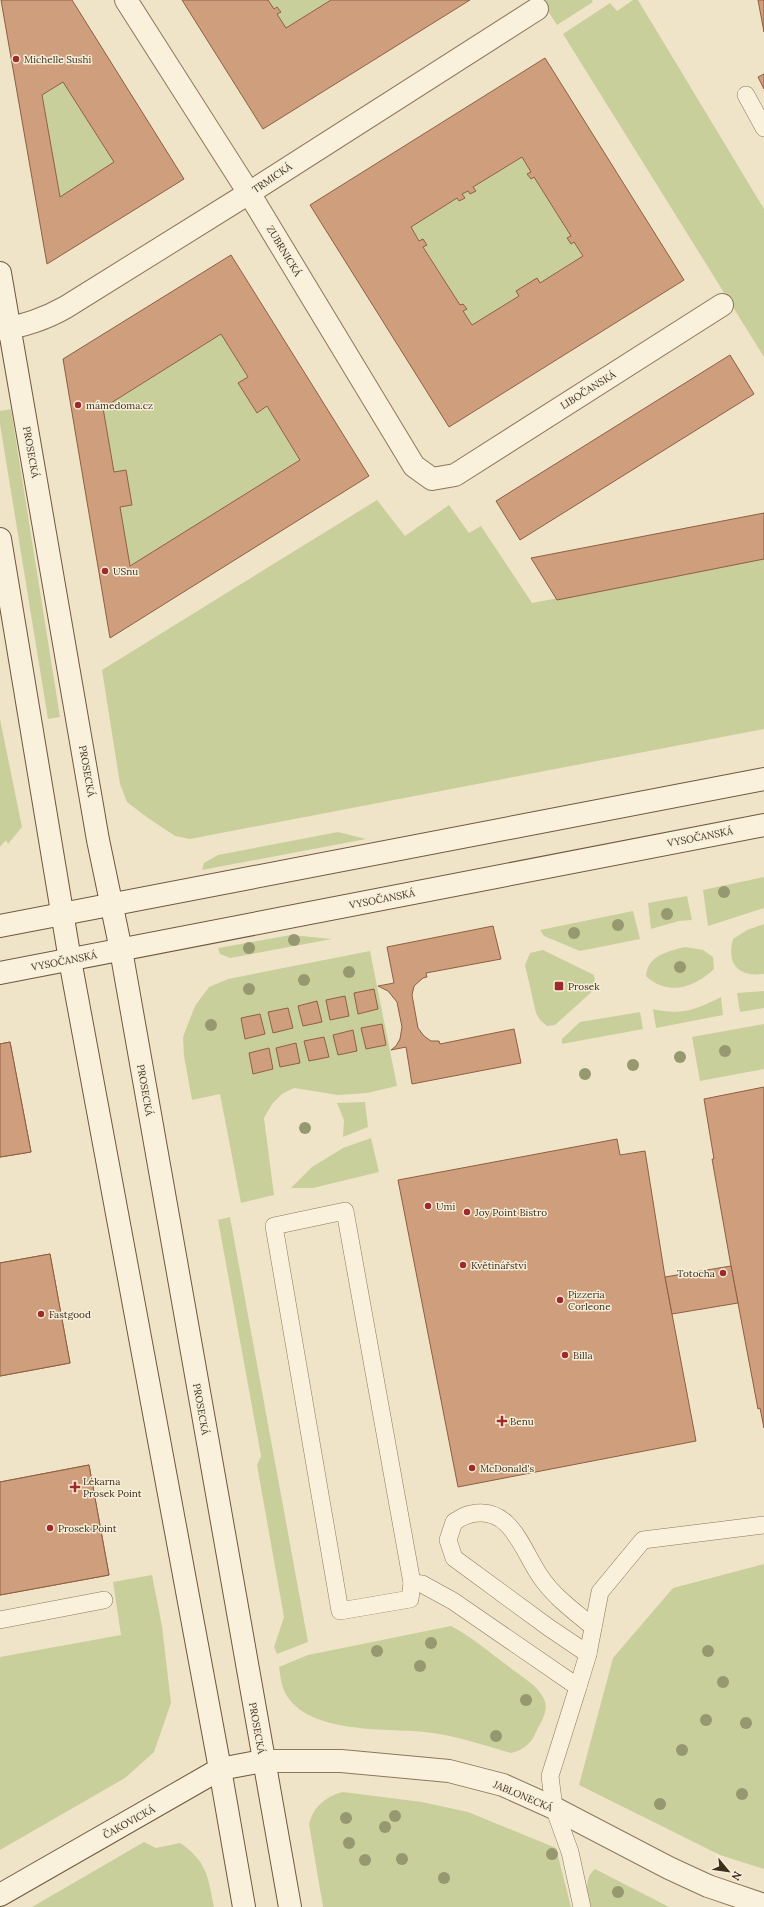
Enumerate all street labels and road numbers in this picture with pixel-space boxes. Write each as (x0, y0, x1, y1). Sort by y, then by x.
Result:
street label: TRMICKÁ (250, 160, 295, 196)
street label: ZUBRNICKÁ (264, 223, 305, 279)
street label: LIBOČANSKÁ (558, 367, 619, 412)
street label: PROSECKÁ (20, 425, 42, 480)
street label: PROSECKÁ (76, 744, 98, 799)
street label: VYSOČANSKÁ (665, 824, 735, 850)
street label: VYSOČANSKÁ (347, 886, 417, 912)
street label: VYSOČANSKÁ (29, 948, 99, 974)
street label: PROSECKÁ (134, 1063, 156, 1118)
street label: PROSECKÁ (190, 1382, 212, 1437)
street label: PROSECKÁ (246, 1701, 268, 1756)
street label: JABLONECKÁ (490, 1777, 555, 1815)
street label: ČAKOVICKÁ (101, 1802, 158, 1842)

